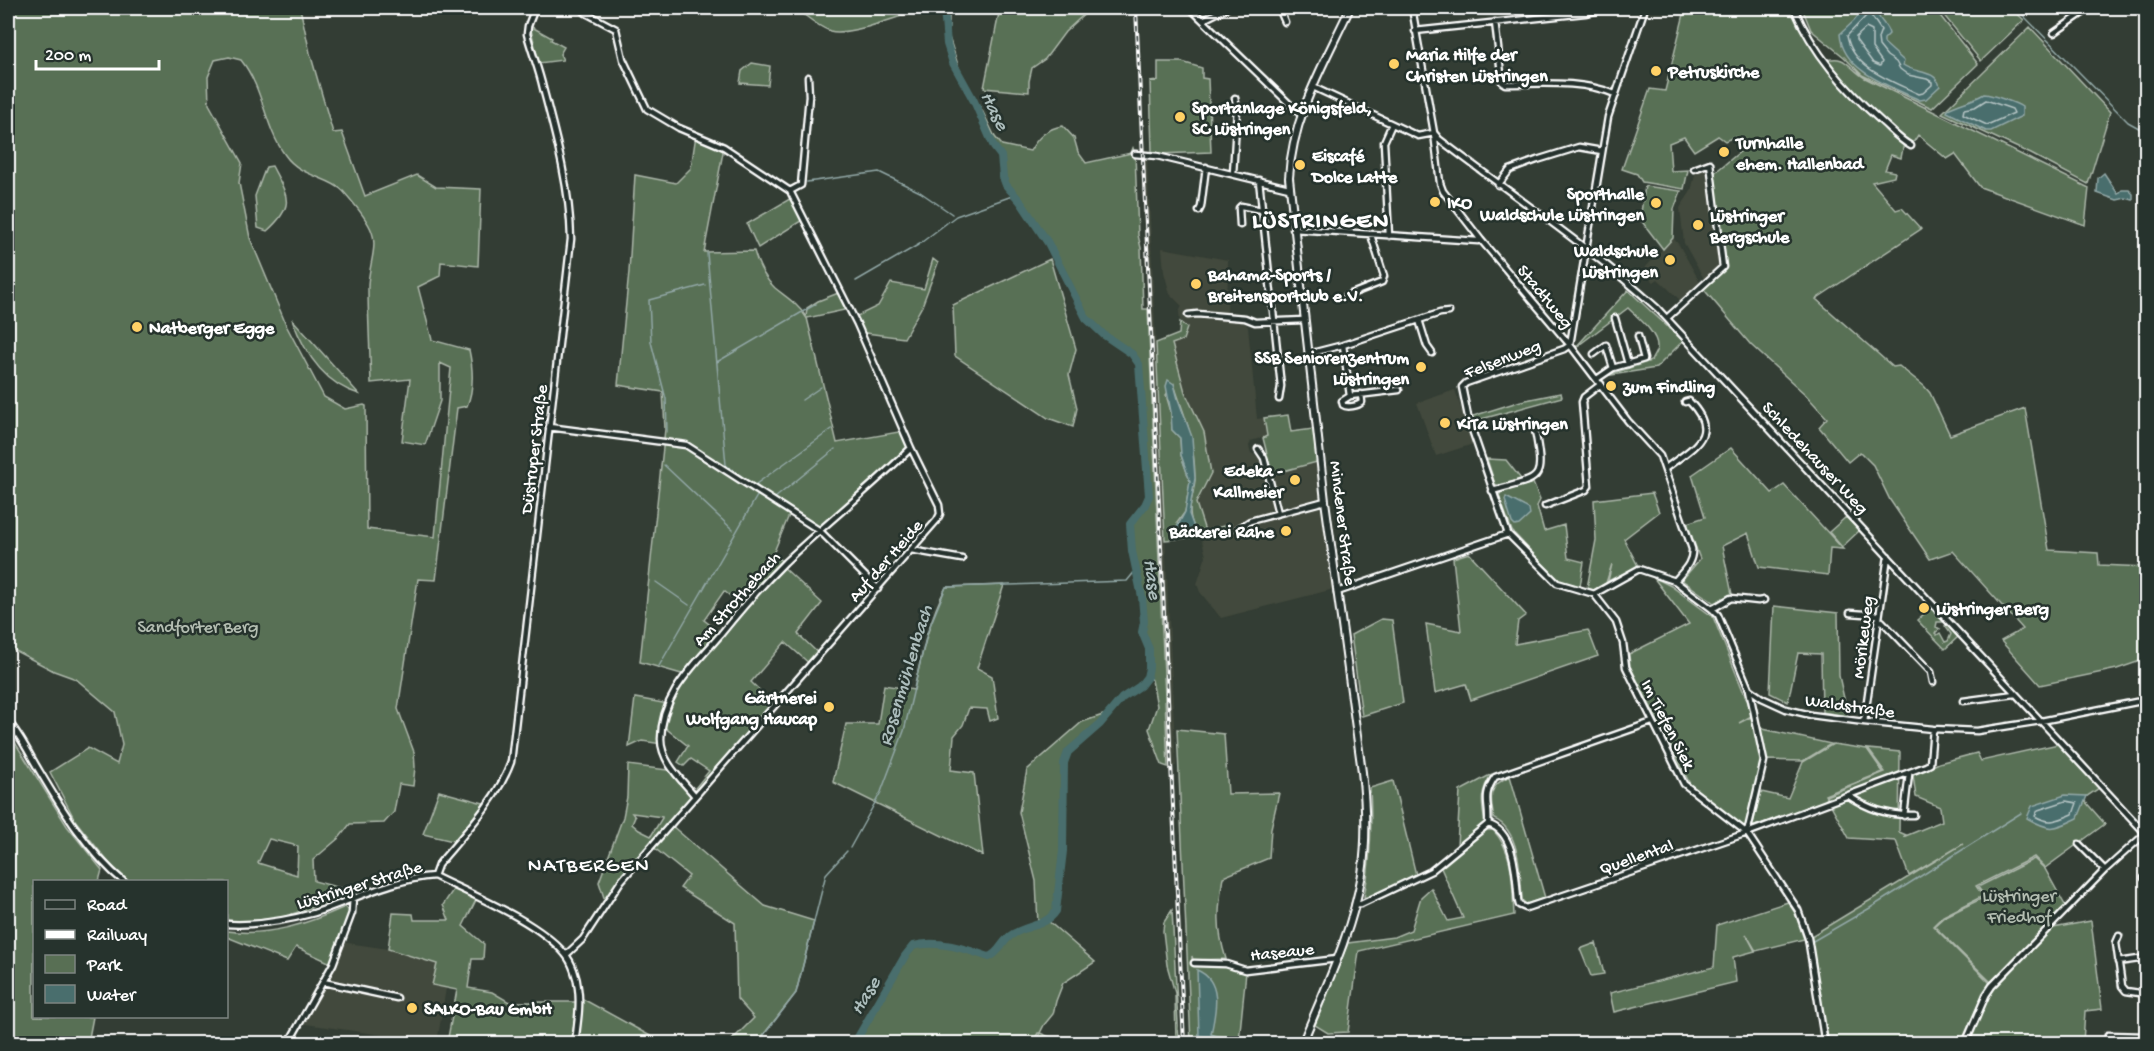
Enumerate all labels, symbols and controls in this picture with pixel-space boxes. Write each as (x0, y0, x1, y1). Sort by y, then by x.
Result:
scale bar (36, 33, 159, 71)
text: 200 m (45, 46, 92, 67)
place label: Maria Hilfe der Christen Lüstringen (1405, 46, 1548, 88)
marker: Maria Hilfe der Christen Lüstringen (1387, 57, 1401, 71)
place label: Petruskirche (1667, 63, 1760, 84)
marker: Petruskirche (1649, 64, 1663, 78)
water label: Hase (974, 88, 1013, 135)
place label: Sportanlage Königsfeld, SC Lüstringen (1192, 99, 1372, 141)
marker: Sportanlage Königsfeld, SC Lüstringen (1173, 110, 1187, 124)
place label: Turnhalle ehem. Hallenbad (1734, 134, 1865, 176)
marker: Turnhalle ehem. Hallenbad (1717, 145, 1731, 159)
place label: Eiscafé Dolce Latte (1310, 147, 1398, 189)
marker: Eiscafé Dolce Latte (1293, 158, 1307, 172)
place label: Sporthalle Waldschule Lüstringen (1479, 185, 1645, 227)
place label: IKO (1447, 194, 1472, 215)
marker: IKO (1428, 195, 1442, 209)
marker: Sporthalle Waldschule Lüstringen (1649, 196, 1663, 210)
place label: Lüstringer Bergschule (1709, 207, 1790, 249)
district label: LÜSTRINGEN (1252, 208, 1390, 237)
marker: Lüstringer Bergschule (1691, 218, 1705, 232)
place label: Waldschule Lüstringen (1573, 242, 1659, 284)
marker: Waldschule Lüstringen (1663, 253, 1677, 267)
street label: Stadtweg (1511, 261, 1577, 334)
place label: Bahama-Sports / Breitensportclub e.V. (1207, 266, 1363, 308)
marker: Bahama-Sports / Breitensportclub e.V. (1189, 277, 1203, 291)
place label: Natberger Egge (149, 319, 275, 340)
marker: Natberger Egge (130, 320, 144, 334)
street label: Felsenweg (1461, 336, 1544, 385)
place label: SSB Seniorenzentrum Lüstringen (1254, 349, 1409, 391)
marker: SSB Seniorenzentrum Lüstringen (1414, 360, 1428, 374)
place label: zum Findling (1622, 378, 1715, 399)
marker: zum Findling (1604, 379, 1618, 393)
street label: Düstruper Straße (517, 383, 554, 516)
street label: Schledehauser Weg (1756, 398, 1872, 520)
place label: KiTa Lüstringen (1456, 415, 1568, 436)
marker: KiTa Lüstringen (1438, 416, 1452, 430)
street label: Mindener Straße (1323, 460, 1360, 588)
place label: Edeka - Kallmeier (1213, 462, 1286, 504)
marker: Edeka - Kallmeier (1288, 473, 1302, 487)
street label: Auf der Heide (845, 515, 929, 607)
place label: Bäckerei Rahe (1168, 523, 1275, 544)
marker: Bäckerei Rahe (1279, 524, 1293, 538)
street label: Am Strothebach (690, 548, 786, 652)
water label: Hase (1136, 558, 1165, 602)
street label: Mörikeweg (1849, 595, 1880, 680)
place label: Lüstringer Berg (1936, 600, 2049, 621)
marker: Lüstringer Berg (1917, 601, 1931, 615)
water label: Rosenmühlenbach (875, 603, 940, 749)
park label: Sandforter Berg (137, 618, 259, 639)
street label: Im Tiefen Siek (1635, 676, 1699, 776)
place label: Gärtnerei Wolfgang Haucap (685, 689, 817, 731)
street label: Waldstraße (1803, 691, 1897, 724)
marker: Gärtnerei Wolfgang Haucap (822, 700, 836, 714)
street label: Quellental (1597, 836, 1677, 881)
district label: NATBERGEN (528, 855, 650, 880)
street label: Lüstringer Straße (294, 857, 426, 915)
legend (33, 880, 228, 1018)
park label: Lüstringer Friedhof (1982, 887, 2057, 929)
text: Road (87, 896, 128, 917)
text: Railway (87, 926, 147, 947)
street label: Haseaue (1249, 940, 1316, 967)
text: Park (86, 956, 123, 977)
water label: Hase (847, 973, 888, 1020)
text: Water (87, 986, 137, 1007)
place label: SALKO-Bau GmbH (424, 1000, 553, 1021)
marker: SALKO-Bau GmbH (405, 1001, 419, 1015)

